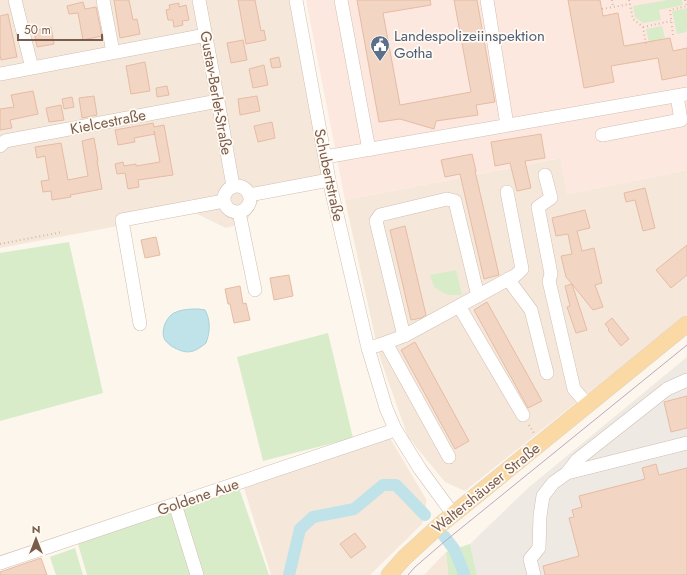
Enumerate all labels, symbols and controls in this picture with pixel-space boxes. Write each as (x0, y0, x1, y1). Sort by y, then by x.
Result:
scale bar (18, 16, 102, 42)
text: 50 m (24, 21, 51, 39)
place label: Landespolizeiinspektion Gotha (394, 25, 545, 64)
street label: Gustav-Berlet-Straße (194, 29, 238, 157)
public building icon: Landespolizeiinspektion Gotha (369, 34, 391, 62)
street label: Kielcestraße (68, 104, 148, 140)
street label: Schubertstraße (308, 127, 350, 224)
street label: Waltershäuser Straße (427, 437, 545, 539)
street label: Goldene Aue (154, 473, 242, 521)
north arrow (16, 519, 56, 559)
text: N (32, 521, 40, 537)

